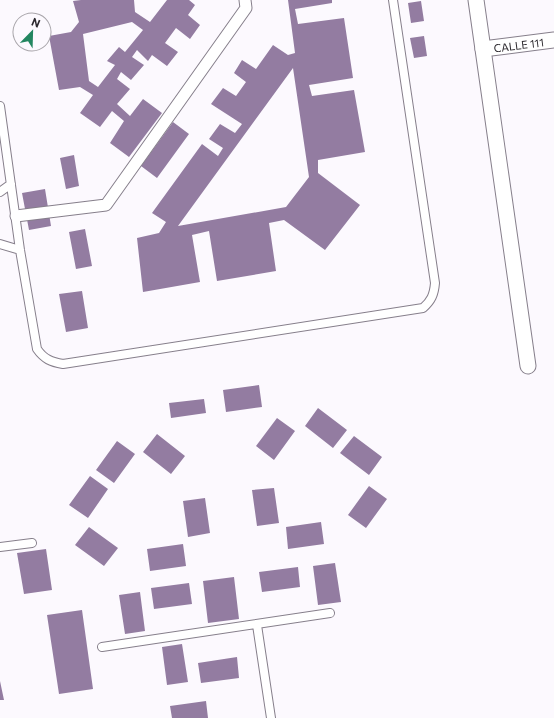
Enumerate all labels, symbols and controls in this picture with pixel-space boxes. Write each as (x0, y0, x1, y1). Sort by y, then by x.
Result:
north arrow (12, 12, 52, 52)
text: N (30, 15, 42, 30)
street label: CALLE 111 (493, 35, 545, 54)

